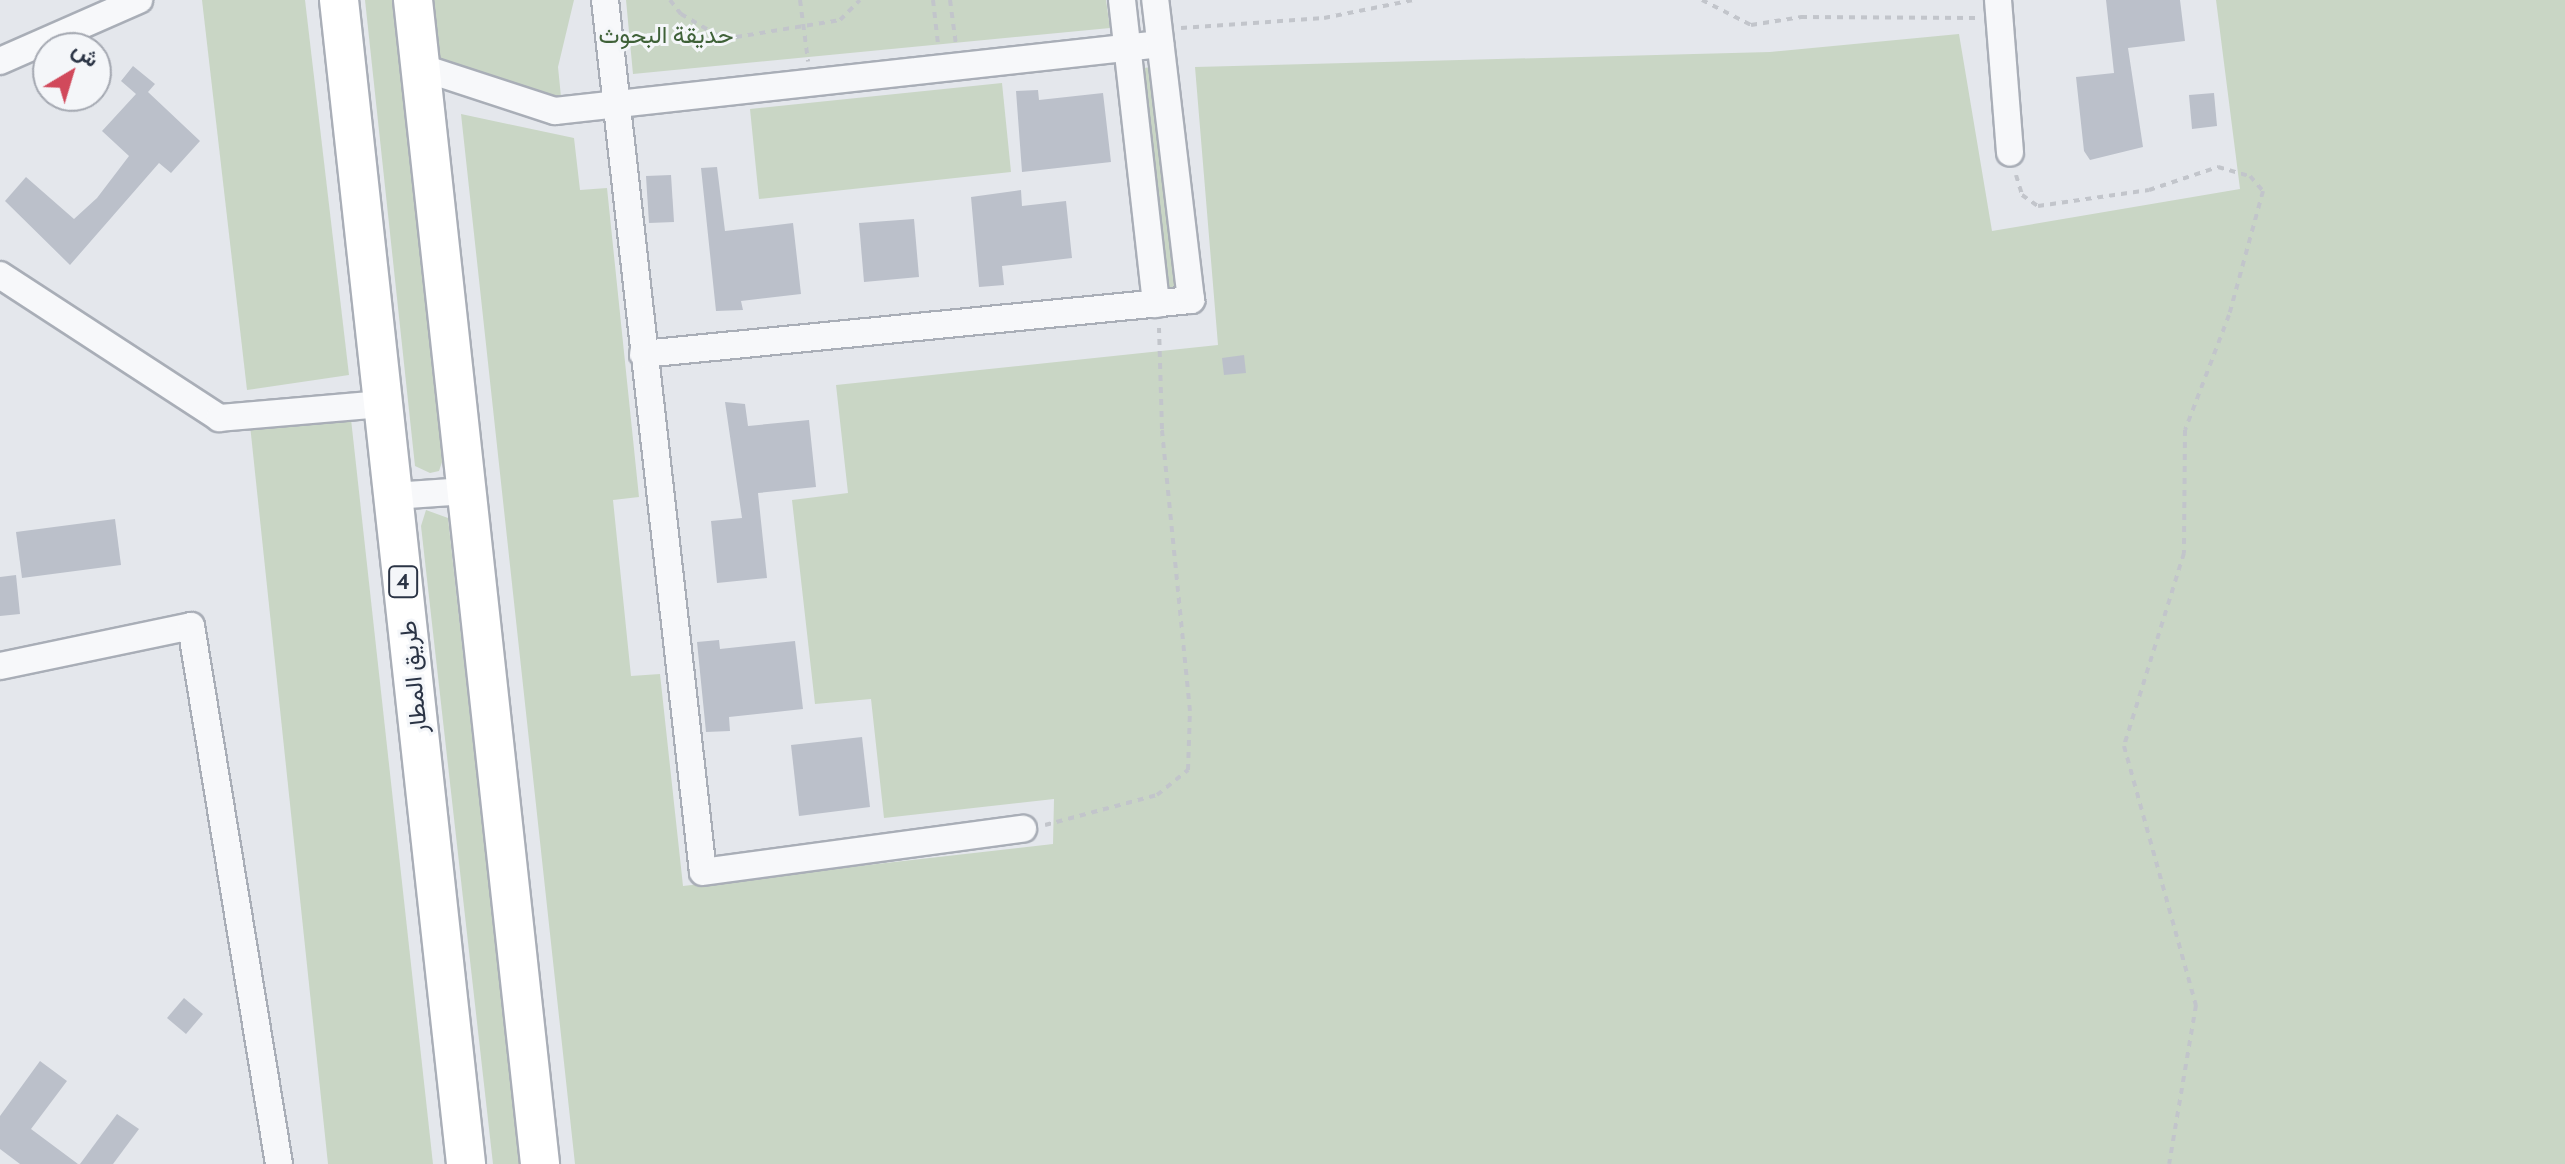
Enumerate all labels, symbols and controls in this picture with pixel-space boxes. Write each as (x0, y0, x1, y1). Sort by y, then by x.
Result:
park label: حديقة البحوث (599, 21, 733, 49)
north arrow (32, 32, 112, 112)
text: ش (67, 35, 105, 73)
road number: 4 (387, 564, 419, 600)
street label: طريق المطار (393, 619, 433, 735)

